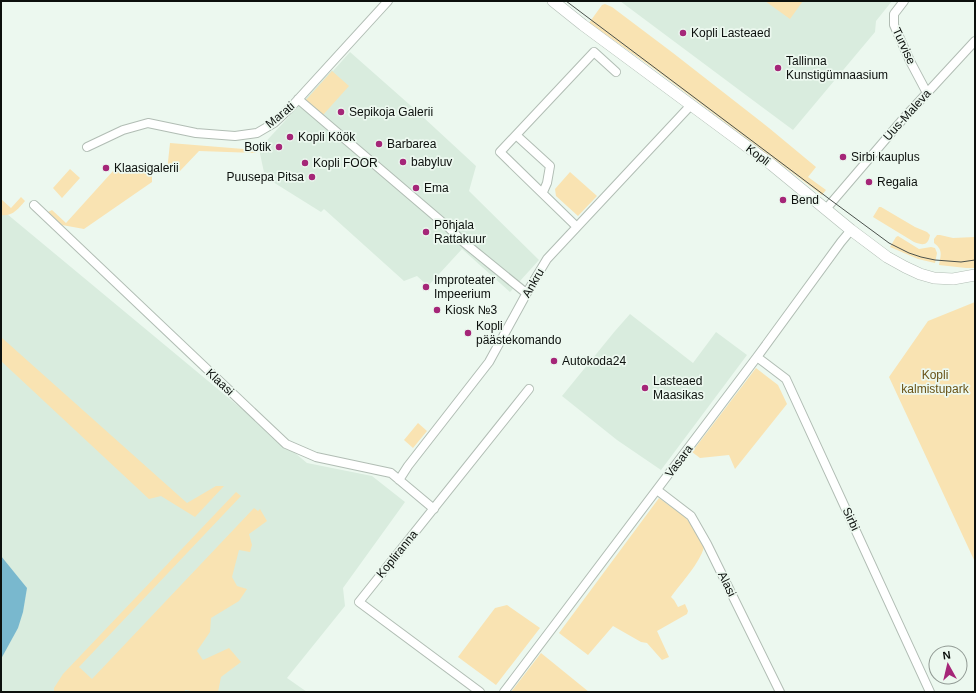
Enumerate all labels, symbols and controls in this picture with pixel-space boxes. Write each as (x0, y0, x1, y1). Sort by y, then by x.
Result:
street label: Turvise (889, 25, 919, 67)
place label: Kopli Lasteaed (691, 26, 770, 40)
marker: Kopli Lasteaed (678, 28, 688, 38)
place label: Tallinna Kunstigümnaasium (786, 54, 888, 82)
marker: Tallinna Kunstigümnaasium (773, 63, 783, 73)
street label: Uus-Maleva (880, 86, 934, 143)
street label: Marati (263, 99, 297, 131)
place label: Sepikoja Galerii (349, 105, 433, 119)
marker: Sepikoja Galerii (336, 107, 346, 117)
place label: Kopli Köök (298, 130, 356, 144)
marker: Kopli Köök (285, 132, 295, 142)
place label: Barbarea (387, 137, 437, 151)
marker: Barbarea (374, 139, 384, 149)
place label: Botik (244, 140, 272, 154)
street label: Kopli (743, 141, 773, 169)
marker: Botik (274, 142, 284, 152)
place label: Sirbi kauplus (851, 150, 920, 164)
marker: Sirbi kauplus (838, 152, 848, 162)
place label: babyluv (411, 155, 452, 169)
place label: Kopli FOOR (313, 156, 378, 170)
marker: babyluv (398, 157, 408, 167)
marker: Kopli FOOR (300, 158, 310, 168)
place label: Klaasigalerii (114, 161, 179, 175)
marker: Klaasigalerii (101, 163, 111, 173)
place label: Puusepa Pitsa (227, 170, 304, 184)
marker: Puusepa Pitsa (307, 172, 317, 182)
place label: Regalia (877, 175, 918, 189)
marker: Regalia (864, 177, 874, 187)
place label: Ema (424, 181, 449, 195)
marker: Ema (411, 183, 421, 193)
place label: Bend (791, 193, 819, 207)
marker: Bend (778, 195, 788, 205)
place label: Põhjala Rattakuur (434, 218, 486, 246)
marker: Põhjala Rattakuur (421, 227, 431, 237)
street label: Ankru (519, 266, 547, 300)
place label: Improteater Impeerium (434, 273, 495, 301)
marker: Improteater Impeerium (421, 282, 431, 292)
place label: Kiosk №3 (445, 303, 498, 317)
marker: Kiosk №3 (432, 305, 442, 315)
place label: Kopli päästekomando (476, 319, 562, 347)
marker: Kopli päästekomando (463, 328, 473, 338)
place label: Autokoda24 (562, 354, 626, 368)
marker: Autokoda24 (549, 356, 559, 366)
street label: Klaasi (203, 366, 237, 398)
park label: Kopli kalmistupark (901, 368, 970, 396)
place label: Lasteaed Maasikas (653, 374, 704, 402)
marker: Lasteaed Maasikas (640, 383, 650, 393)
street label: Vasara (662, 442, 696, 480)
street label: Sirbi (840, 505, 862, 533)
street label: Kopliranna (374, 527, 421, 581)
street label: Alasi (715, 569, 739, 599)
north arrow (928, 645, 968, 685)
text: N (942, 649, 951, 662)

